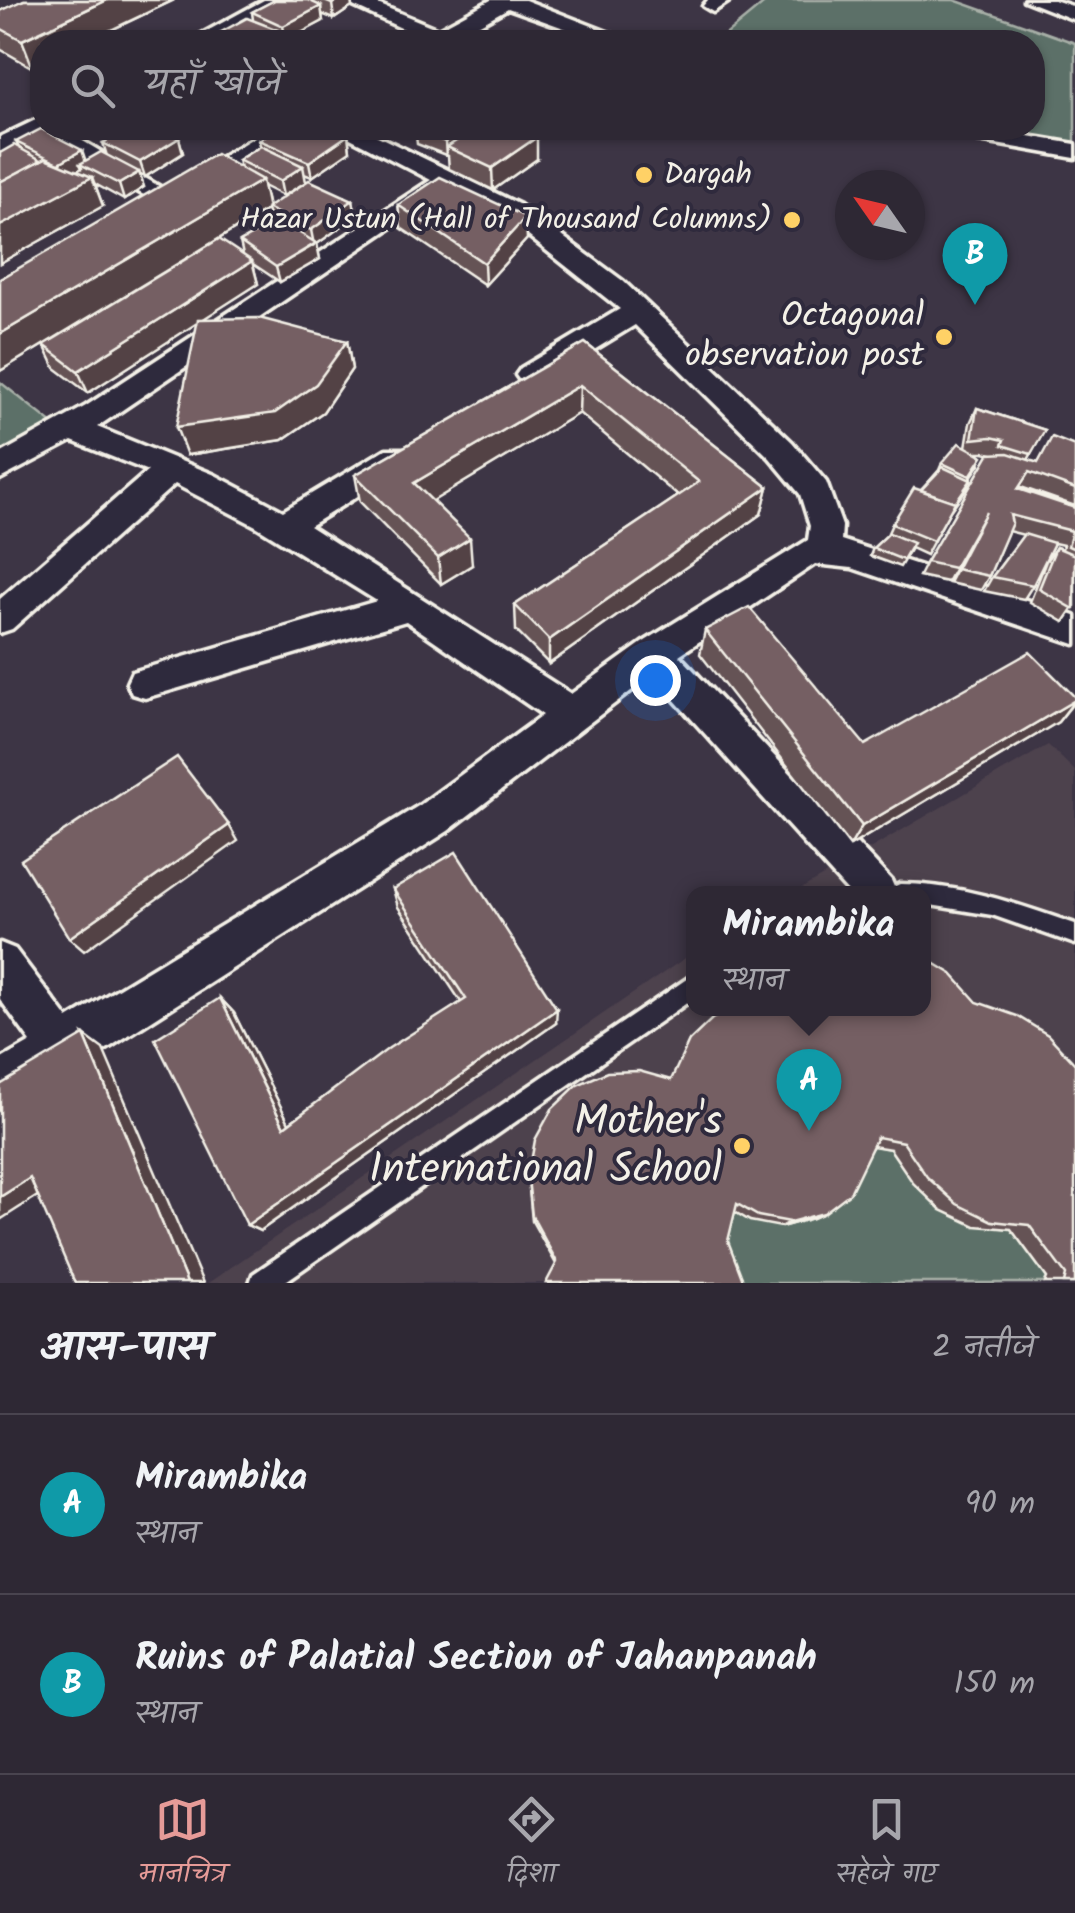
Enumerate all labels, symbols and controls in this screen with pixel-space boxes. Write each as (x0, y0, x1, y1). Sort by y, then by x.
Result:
search box (30, 30, 1045, 140)
text: यहाँ खोजें (145, 55, 282, 115)
icon: search (65, 58, 120, 113)
place label: Dargah (664, 151, 752, 199)
marker: Dargah (633, 164, 655, 186)
north arrow (835, 170, 925, 260)
place label: Hazar Ustun (Hall of Thousand Columns) (240, 196, 772, 244)
marker: Hazar Ustun (Hall of Thousand Columns) (781, 209, 803, 231)
pin: B (942, 222, 1008, 305)
place label: Octagonal observation post (685, 289, 924, 385)
marker: Octagonal observation post (933, 326, 955, 348)
your location (630, 655, 681, 706)
popup (686, 886, 931, 1016)
text: Mirambika (722, 896, 895, 956)
text: स्थान (722, 956, 785, 1007)
pin: A (776, 1048, 842, 1131)
place label: Mother's International School (369, 1089, 722, 1204)
marker: Mother's International School (731, 1135, 753, 1157)
text: आस-पास (40, 1315, 209, 1382)
text: 2 नतीजे (932, 1323, 1035, 1374)
text: Mirambika (135, 1449, 307, 1509)
text: A (62, 1479, 83, 1530)
text: 90 m (965, 1479, 1035, 1530)
text: स्थान (135, 1509, 198, 1560)
text: Ruins of Palatial Section of Jahanpanah (135, 1629, 817, 1689)
text: B (63, 1659, 82, 1710)
text: 150 m (953, 1659, 1035, 1710)
text: स्थान (135, 1689, 198, 1740)
tab: मानचित्र (139, 1792, 226, 1897)
tab: दिशा (504, 1792, 559, 1897)
tab: सहेजे गए (836, 1792, 936, 1897)

